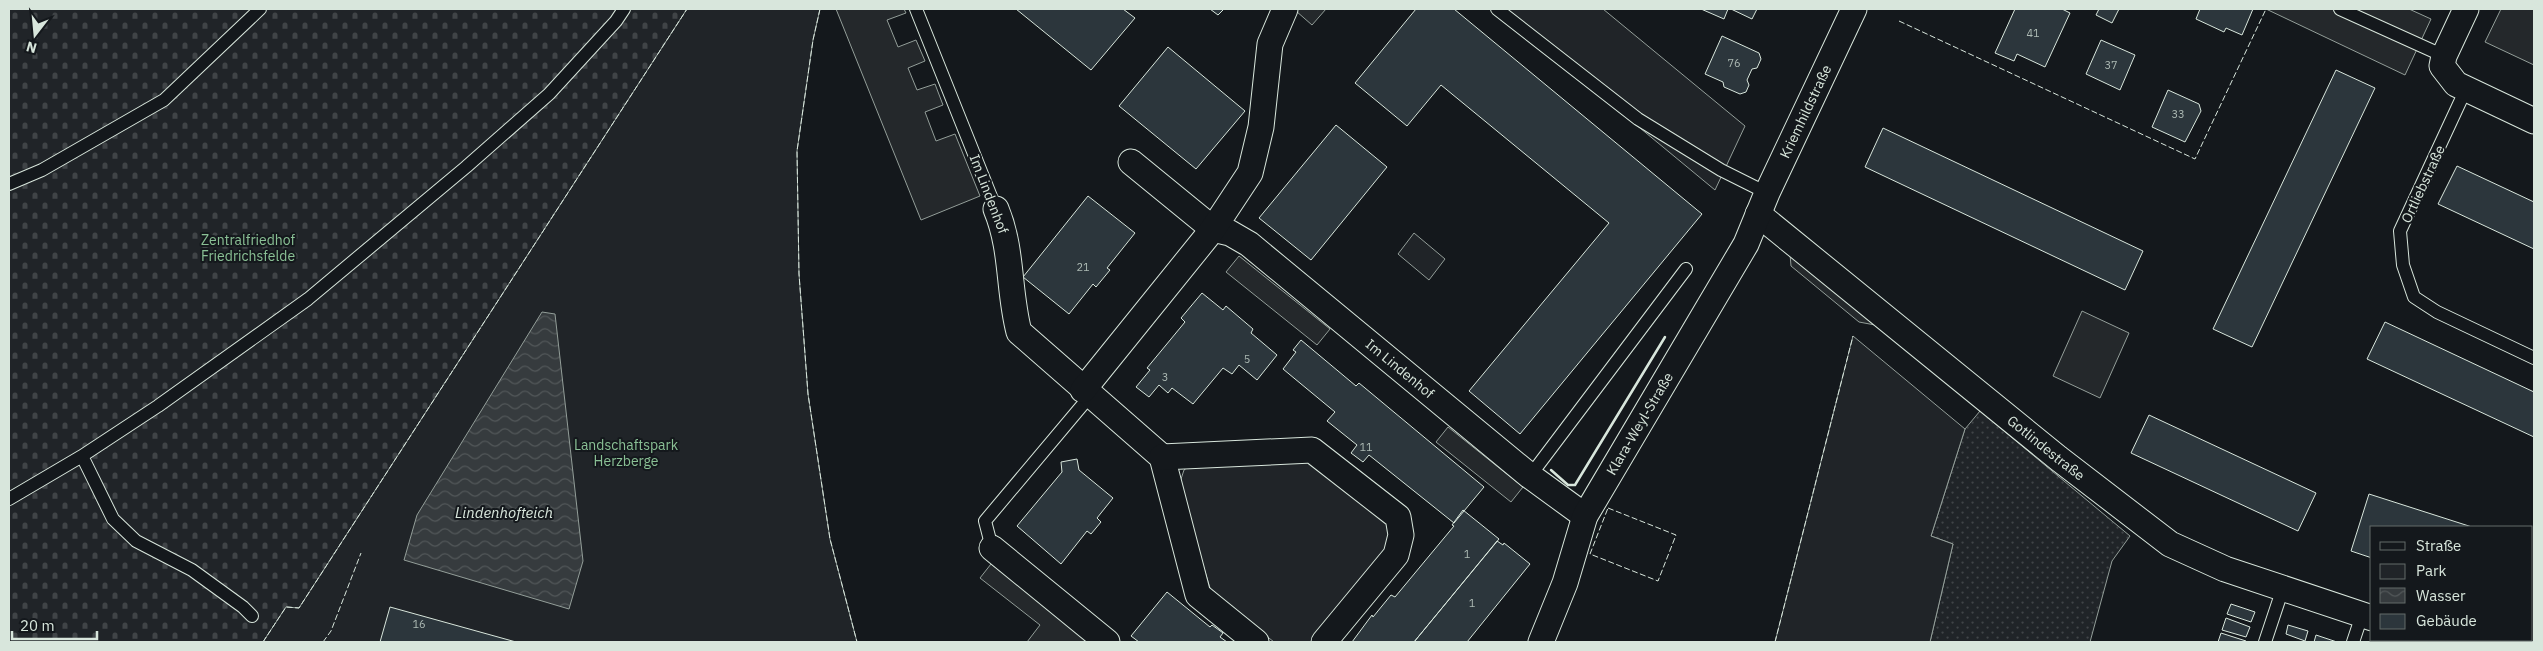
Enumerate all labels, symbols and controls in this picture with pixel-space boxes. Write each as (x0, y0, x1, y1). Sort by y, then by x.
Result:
north arrow (10, 10, 60, 60)
house number: 41 (2026, 26, 2040, 40)
text: N (24, 37, 39, 58)
house number: 76 (1727, 56, 1741, 70)
house number: 37 (2104, 58, 2118, 72)
street label: Kriemhildstraße (1776, 61, 1836, 161)
house number: 33 (2171, 107, 2185, 121)
street label: Ortliebstraße (2397, 142, 2449, 226)
street label: Im Lindenhof (966, 152, 1013, 237)
park label: Zentralfriedhof Friedrichsfelde (201, 231, 296, 265)
house number: 21 (1076, 260, 1090, 274)
street label: Im Lindenhof (1362, 335, 1438, 402)
house number: 5 (1244, 352, 1250, 366)
street label: Klara-Weyl-Straße (1602, 369, 1677, 478)
house number: 3 (1162, 370, 1168, 384)
street label: Gotlindestraße (2003, 411, 2089, 485)
park label: Landschaftspark Herzberge (574, 436, 679, 470)
house number: 11 (1359, 440, 1373, 454)
water label: Lindenhofteich (455, 503, 553, 522)
legend (2370, 526, 2533, 641)
text: Straße (2416, 536, 2461, 555)
house number: 1 (1464, 547, 1471, 561)
text: Park (2416, 561, 2446, 580)
text: Wasser (2416, 586, 2466, 605)
house number: 1 (1469, 596, 1476, 610)
scale bar (12, 608, 98, 640)
text: Gebäude (2416, 611, 2477, 630)
text: 20 m (20, 616, 55, 635)
house number: 16 (412, 617, 426, 631)

